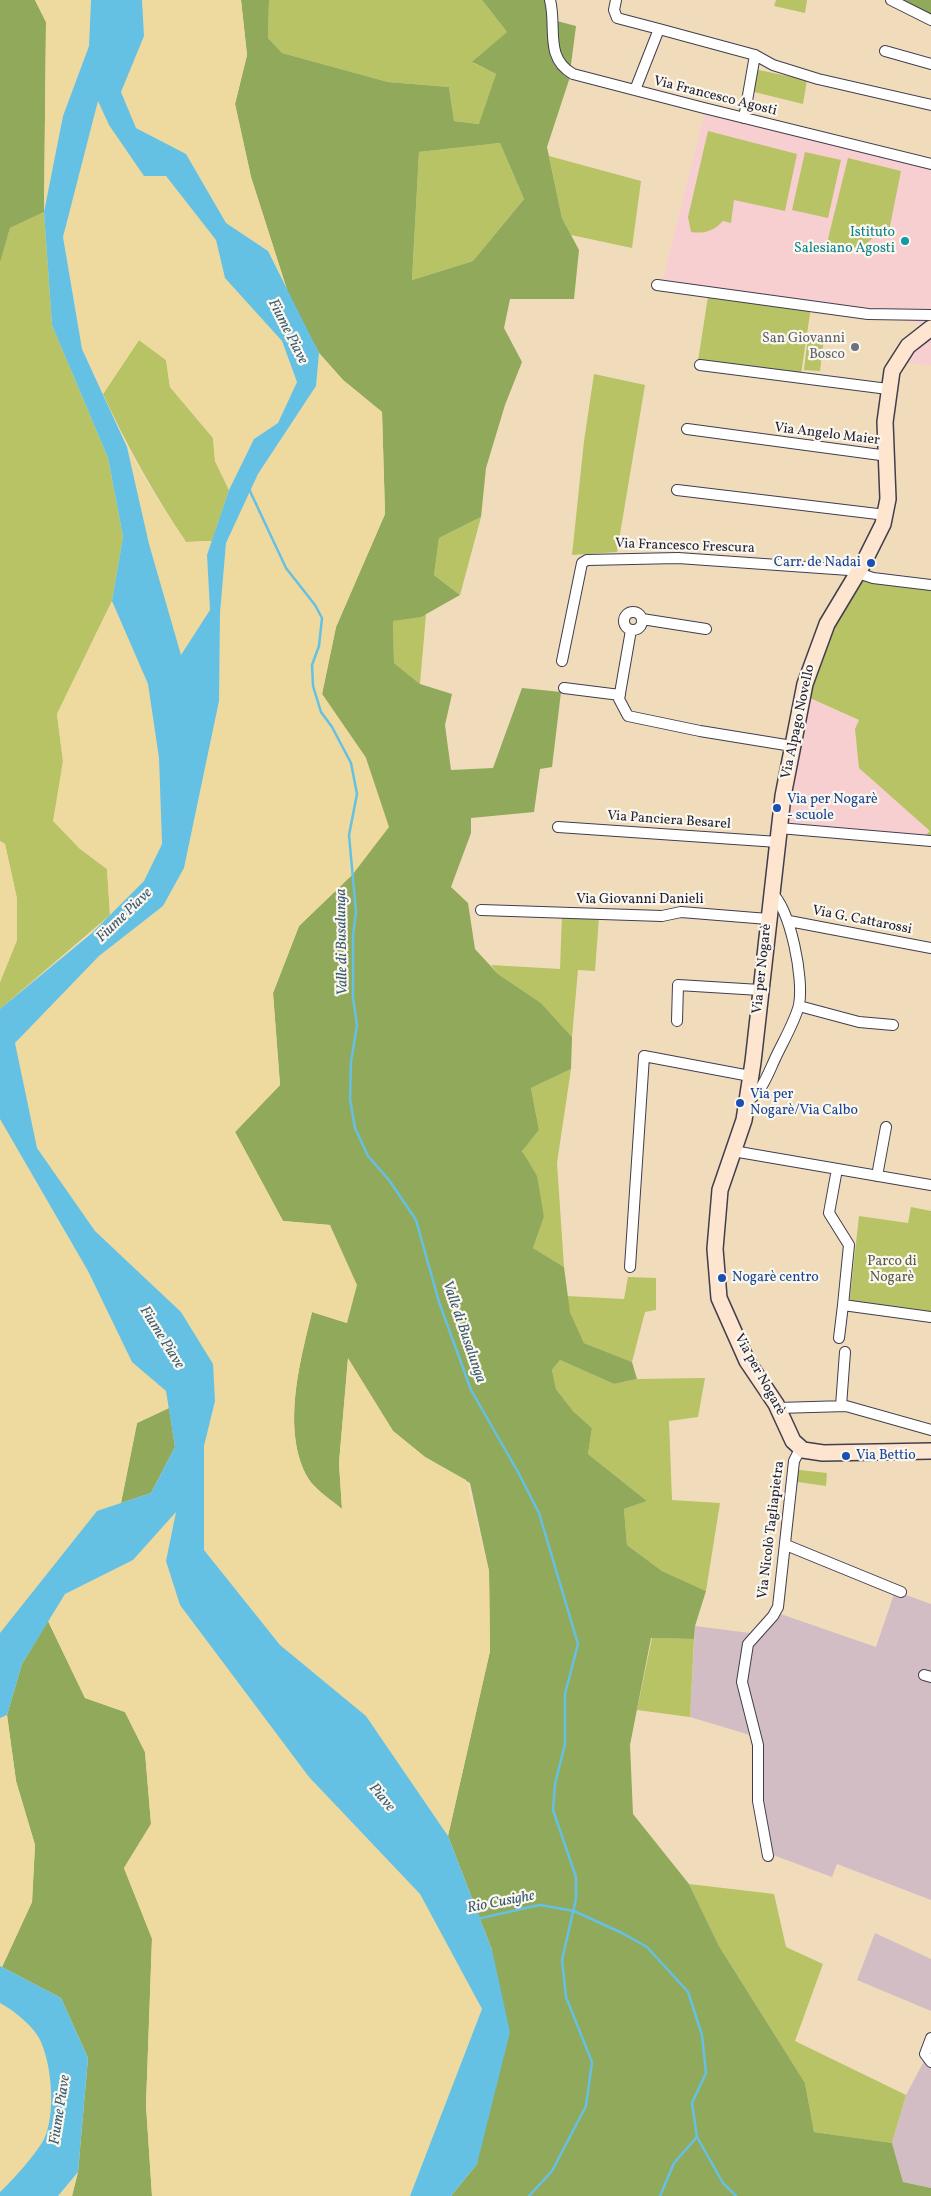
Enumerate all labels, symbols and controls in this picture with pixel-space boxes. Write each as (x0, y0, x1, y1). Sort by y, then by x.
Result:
street label: Via Francesco Agosti (652, 74, 778, 120)
place label: Istituto Salesiano Agosti (794, 225, 895, 258)
marker: Istituto Salesiano Agosti (899, 235, 911, 247)
water label: Fiume Piave (263, 297, 311, 367)
place label: San Giovanni Bosco (762, 331, 845, 364)
marker: San Giovanni Bosco (849, 341, 861, 353)
street label: Via Angelo Maier (773, 420, 881, 450)
street label: Via Francesco Frescura (615, 536, 755, 558)
place label: Carr. de Nadai (774, 555, 861, 571)
marker: Carr. de Nadai (865, 557, 877, 569)
street label: Via Alpago Novello (779, 663, 819, 781)
place label: Via per Nogarè - scuole (787, 792, 878, 824)
marker: Via per Nogarè - scuole (771, 802, 783, 814)
street label: Via Panciera Besarel (607, 808, 731, 834)
water label: Fiume Piave (93, 885, 157, 947)
water label: Valle di Busalunga (333, 888, 353, 996)
street label: Via Giovanni Danieli (576, 892, 704, 908)
street label: Via G. Cattarossi (811, 903, 913, 939)
street label: Via per Nogarè (750, 923, 776, 1015)
place label: Via per Nogarè/Via Calbo (750, 1087, 858, 1120)
marker: Via per Nogarè/Via Calbo (734, 1097, 746, 1109)
park label: Parco di Nogarè (867, 1254, 917, 1286)
place label: Nogarè centro (732, 1270, 819, 1286)
marker: Nogarè centro (716, 1272, 728, 1284)
water label: Valle di Busalunga (437, 1278, 489, 1386)
water label: Fiume Piave (135, 1303, 187, 1373)
street label: Via per Nogarè (730, 1331, 788, 1419)
place label: Via Bettio (856, 1448, 916, 1464)
marker: Via Bettio (840, 1450, 852, 1462)
street label: Via Nicolò Tagliapietra (755, 1460, 789, 1600)
water label: Piave (364, 1780, 398, 1816)
water label: Rio Cusighe (466, 1888, 536, 1918)
water label: Fiume Piave (47, 2074, 75, 2146)

